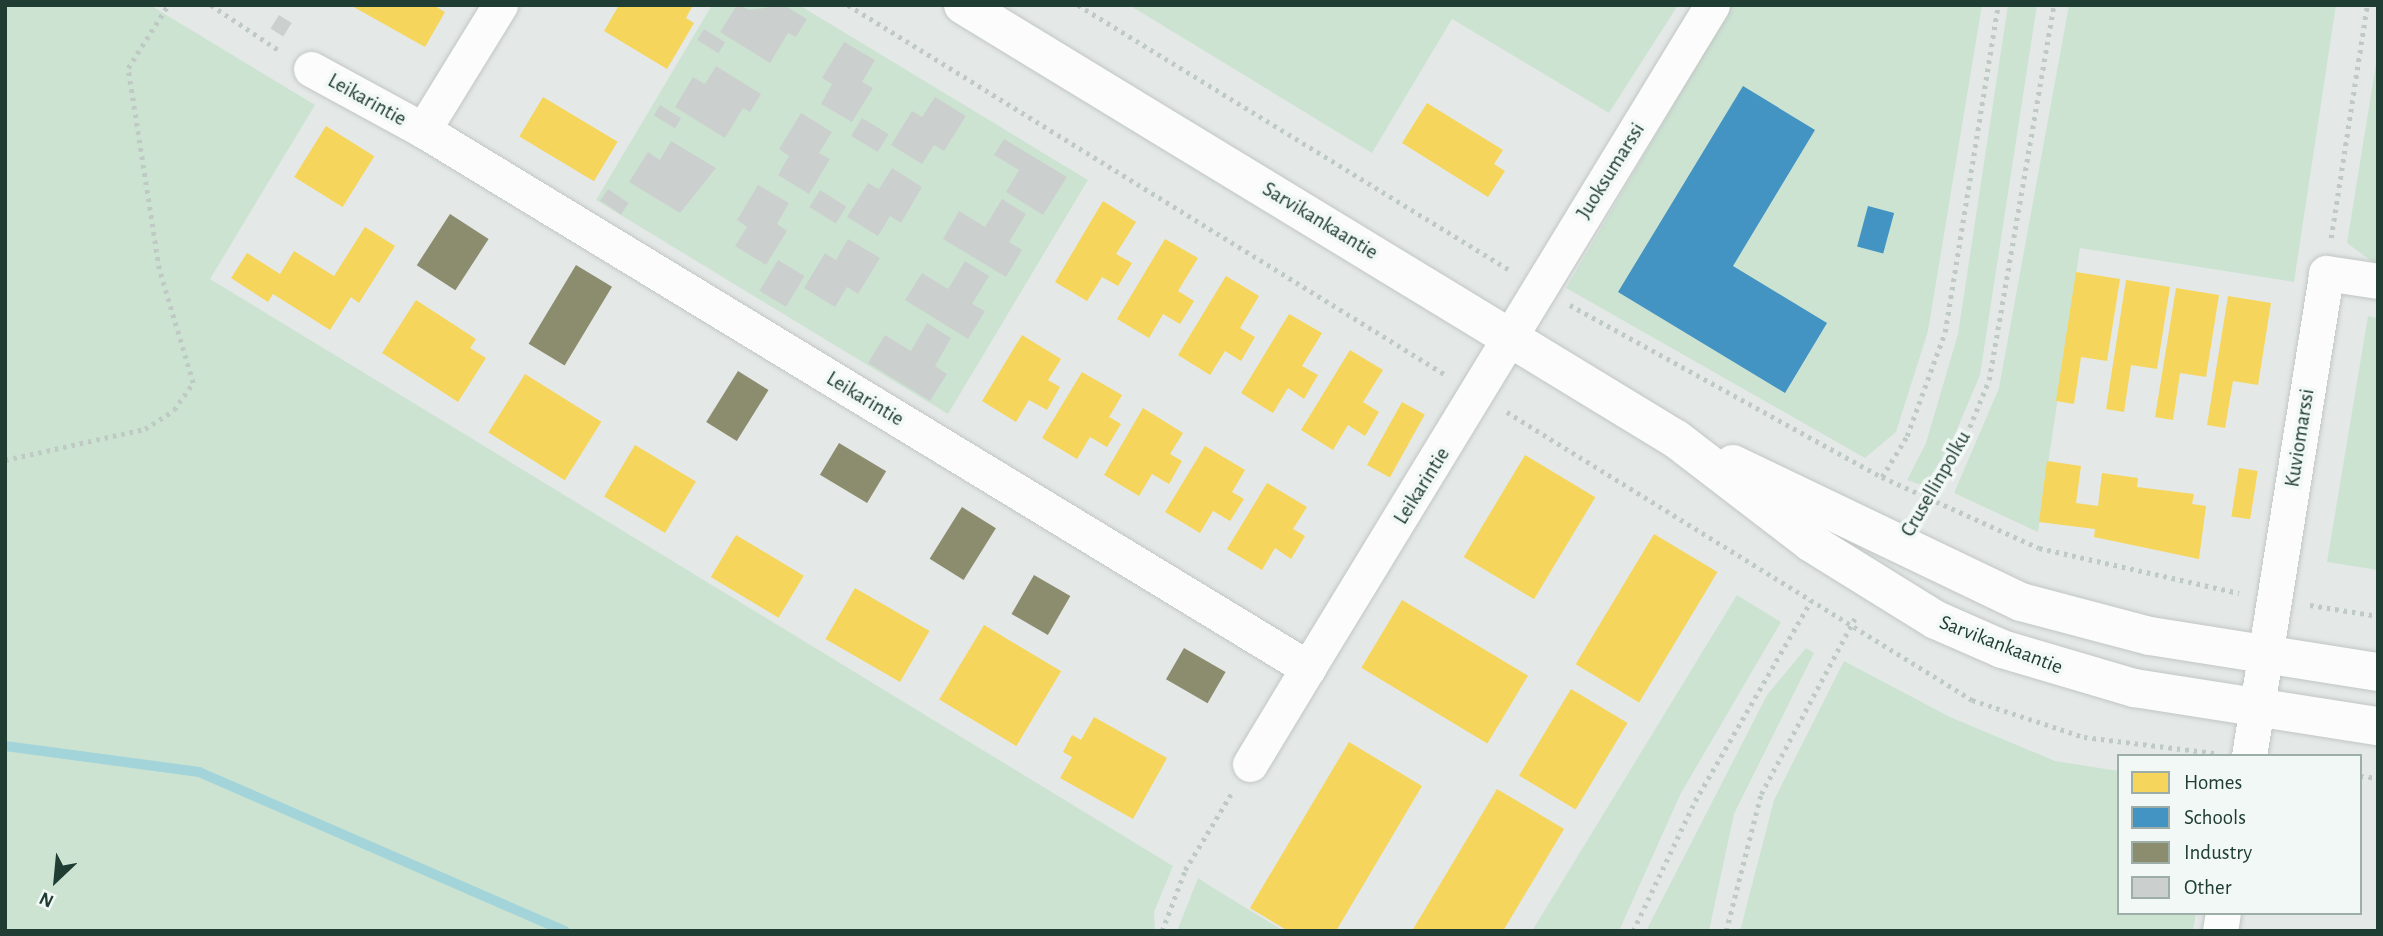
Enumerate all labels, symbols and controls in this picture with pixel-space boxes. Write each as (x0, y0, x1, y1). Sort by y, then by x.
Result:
street label: Leikarintie (323, 68, 411, 132)
street label: Juoksumarssi (1571, 118, 1651, 224)
street label: Sarvikankaantie (1258, 177, 1382, 265)
street label: Leikarintie (822, 366, 908, 432)
street label: Kuviomarssi (2280, 387, 2320, 489)
street label: Crusellinpolku (1896, 427, 1976, 541)
street label: Leikarintie (1389, 443, 1455, 529)
street label: Sarvikankaantie (1936, 610, 2066, 680)
legend (2117, 754, 2362, 915)
text: Homes (2184, 772, 2242, 793)
text: Schools (2184, 807, 2246, 828)
text: Industry (2184, 842, 2252, 863)
north arrow (21, 845, 91, 915)
text: Other (2184, 877, 2231, 898)
text: N (36, 888, 57, 911)

